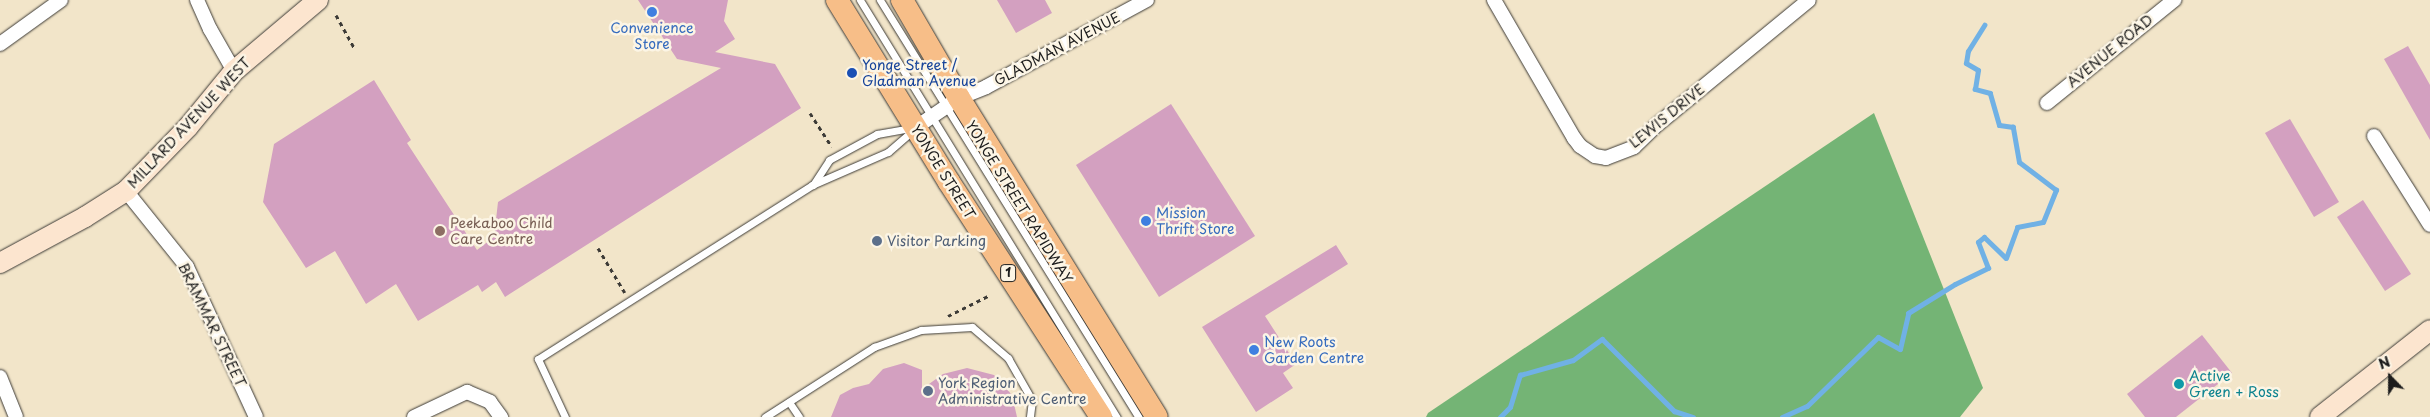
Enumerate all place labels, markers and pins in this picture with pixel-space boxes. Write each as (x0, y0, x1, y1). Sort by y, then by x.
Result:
marker: Convenience Store (646, 6, 658, 18)
place label: Convenience Store (610, 20, 694, 52)
place label: Yonge Street / Gladman Avenue (862, 57, 976, 90)
marker: Yonge Street / Gladman Avenue (846, 67, 858, 79)
place label: Mission Thrift Store (1156, 205, 1235, 238)
place label: Peekaboo Child Care Centre (450, 215, 554, 248)
marker: Mission Thrift Store (1140, 215, 1152, 227)
marker: Peekaboo Child Care Centre (434, 225, 446, 237)
place label: Visitor Parking (887, 233, 987, 249)
marker: Visitor Parking (871, 235, 883, 247)
place label: New Roots Garden Centre (1264, 334, 1364, 367)
marker: New Roots Garden Centre (1248, 344, 1260, 356)
place label: Active Green + Ross (2189, 368, 2280, 401)
place label: York Region Administrative Centre (938, 375, 1087, 408)
marker: Active Green + Ross (2173, 378, 2185, 390)
marker: York Region Administrative Centre (922, 385, 934, 397)

